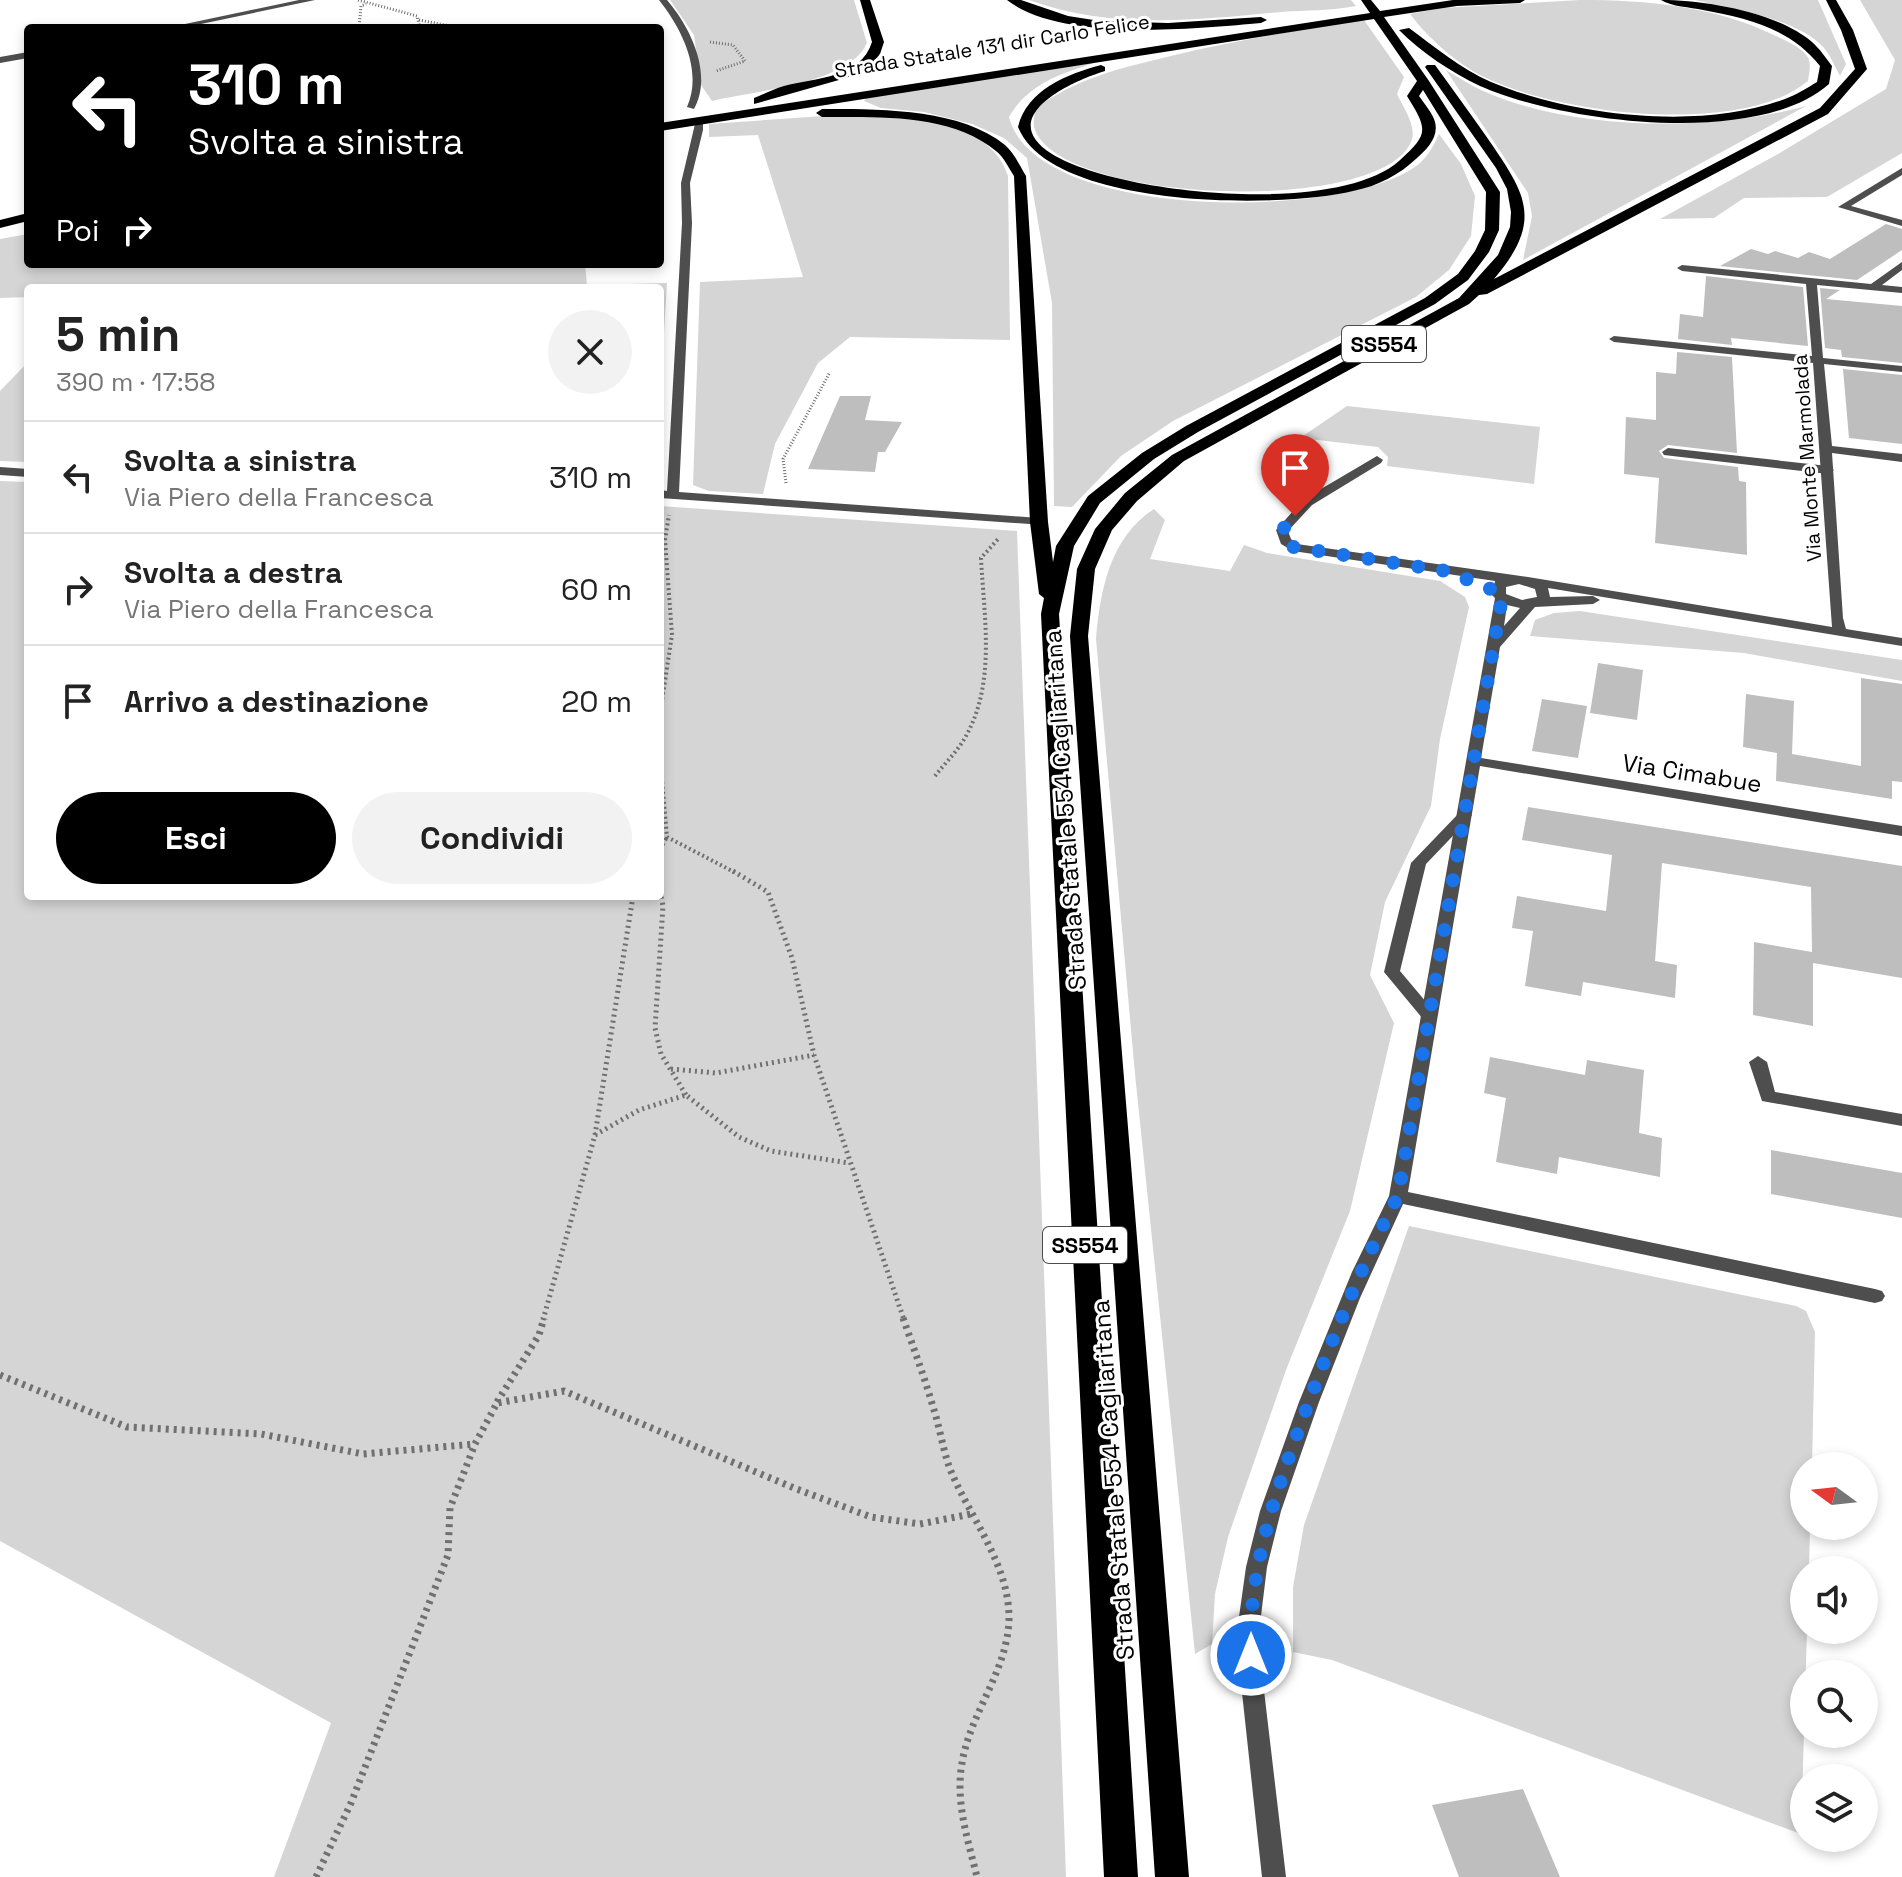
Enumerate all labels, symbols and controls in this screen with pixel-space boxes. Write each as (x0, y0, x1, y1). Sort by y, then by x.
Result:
street label: Strada Statale 131 dir Carlo Felice (833, 8, 1151, 84)
text: 310 m (188, 49, 345, 120)
icon: left (56, 56, 160, 160)
text: Svolta a sinistra (188, 119, 464, 165)
icon: right (115, 208, 159, 252)
text: Poi (56, 211, 99, 250)
text: 5 min (56, 304, 180, 365)
button: close (548, 310, 632, 394)
road number: SS554 (1342, 326, 1426, 362)
street label: Via Monte Marmolada (1787, 353, 1827, 563)
text: 390 m · 17:58 (56, 365, 215, 399)
pin (1261, 434, 1329, 516)
text: Svolta a sinistra (124, 441, 356, 480)
icon: arrive (1273, 446, 1317, 490)
icon: left (56, 455, 100, 499)
text: 310 m (549, 458, 632, 497)
text: Via Piero della Francesca (124, 480, 434, 514)
text: Svolta a destra (124, 553, 343, 592)
icon: right (56, 567, 100, 611)
text: 60 m (561, 570, 632, 609)
text: Via Piero della Francesca (124, 592, 434, 626)
street label: Strada Statale 554 Cagliaritana (1037, 629, 1093, 991)
icon: arrive (56, 679, 100, 723)
text: Arrivo a destinazione (124, 682, 429, 721)
text: 20 m (561, 682, 632, 721)
street label: Via Cimabue (1620, 747, 1764, 799)
button: Esci (56, 792, 336, 884)
button: Condividi (352, 792, 632, 884)
road number: SS554 (1043, 1227, 1127, 1263)
street label: Strada Statale 554 Cagliaritana (1085, 1299, 1141, 1661)
north arrow (1790, 1452, 1878, 1540)
map controls (1790, 1452, 1878, 1852)
button: sound (1790, 1556, 1878, 1644)
position arrow (1209, 1613, 1293, 1697)
button: search (1790, 1660, 1878, 1748)
button: layers (1790, 1764, 1878, 1852)

